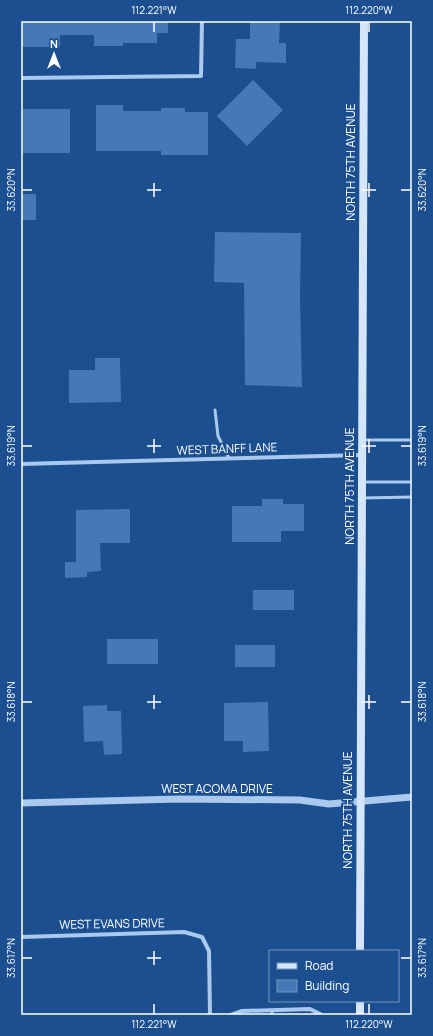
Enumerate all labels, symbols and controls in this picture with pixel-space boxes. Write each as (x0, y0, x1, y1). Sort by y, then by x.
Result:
text: 112.221°W (131, 3, 177, 17)
text: 112.220°W (345, 3, 393, 17)
north arrow (34, 34, 74, 74)
text: N (50, 36, 58, 51)
street label: NORTH 75TH AVENUE (342, 103, 359, 221)
text: 33.620°N (4, 168, 18, 211)
text: 33.620°N (415, 168, 429, 211)
text: 33.619°N (4, 425, 18, 467)
text: 33.619°N (415, 425, 429, 467)
street label: NORTH 75TH AVENUE (341, 427, 358, 545)
street label: WEST BANFF LANE (176, 438, 278, 459)
text: 33.618°N (4, 681, 18, 722)
text: 33.618°N (415, 681, 429, 722)
street label: NORTH 75TH AVENUE (339, 751, 356, 869)
street label: WEST ACOMA DRIVE (161, 780, 273, 797)
street label: WEST EVANS DRIVE (59, 914, 165, 933)
text: 33.617°N (4, 938, 18, 978)
text: 33.617°N (415, 938, 429, 978)
legend (269, 950, 399, 1002)
text: Road (305, 957, 333, 974)
text: Building (305, 977, 349, 994)
text: 112.221°W (131, 1017, 177, 1031)
text: 112.220°W (345, 1017, 393, 1031)

